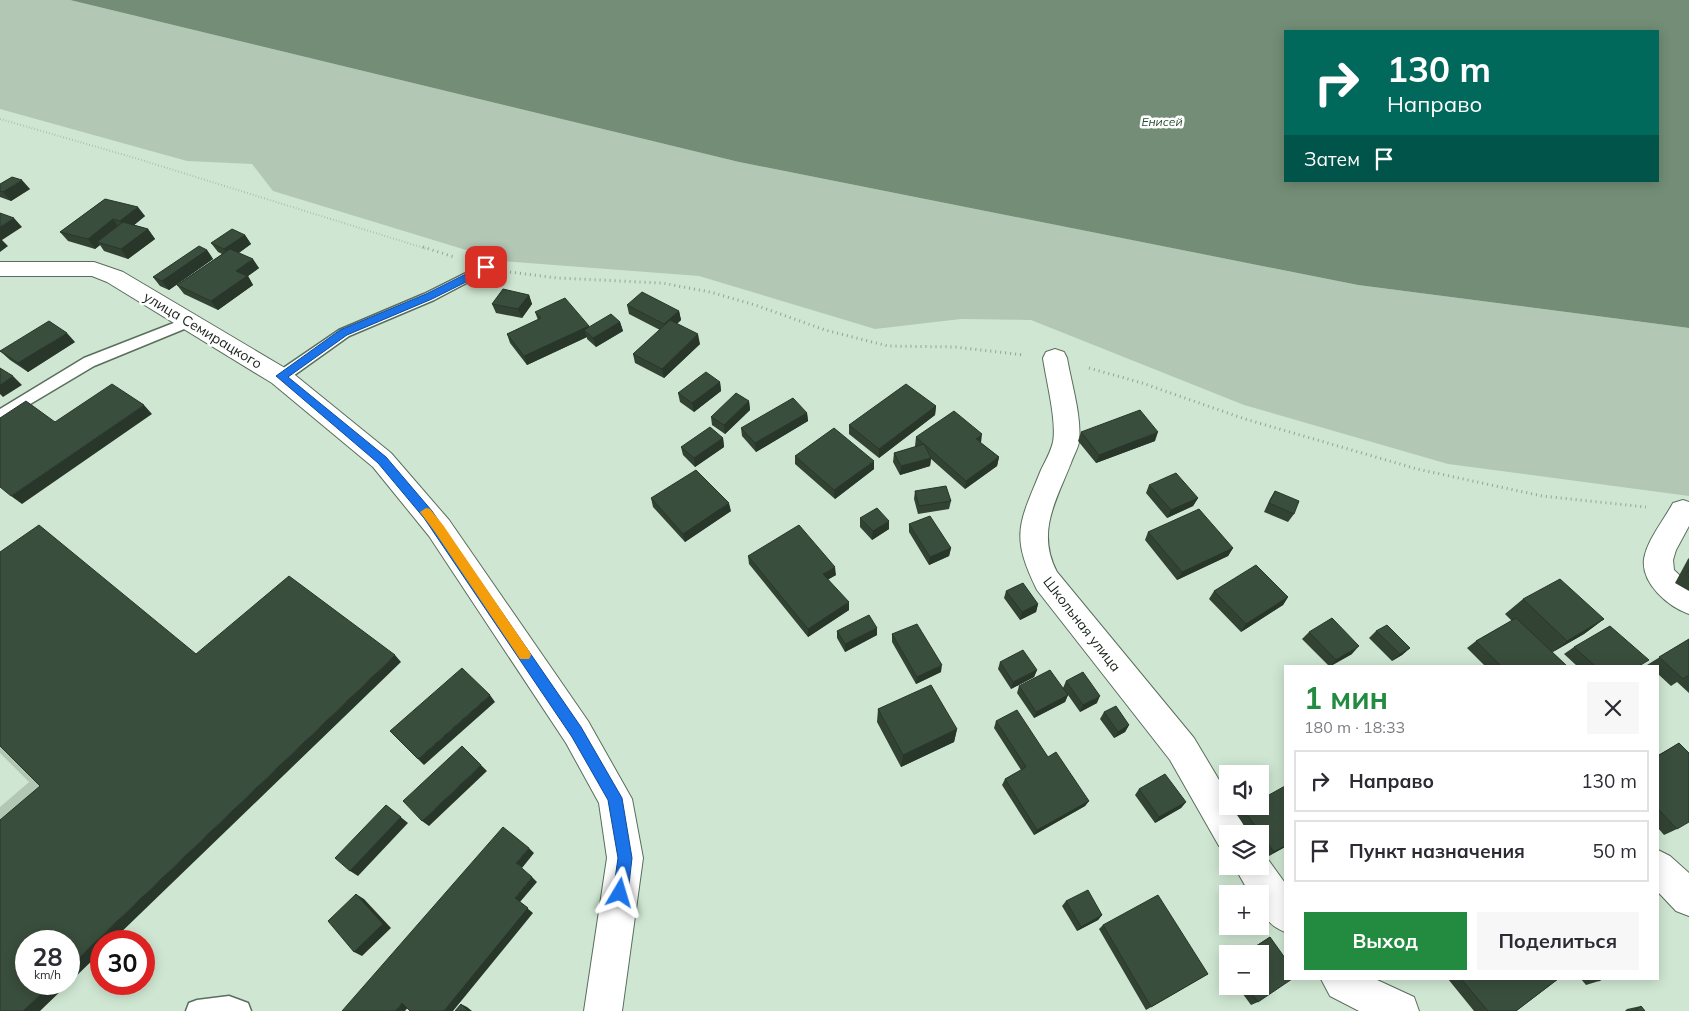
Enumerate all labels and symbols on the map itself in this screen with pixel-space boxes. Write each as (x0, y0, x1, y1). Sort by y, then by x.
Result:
water label: Енисей (1141, 114, 1183, 129)
pin (465, 246, 507, 288)
street label: улица Семирацкого (140, 288, 266, 372)
street label: Школьная улица (1039, 573, 1125, 675)
position arrow (593, 866, 645, 918)
speed limit sign: 30 (90, 930, 155, 995)

